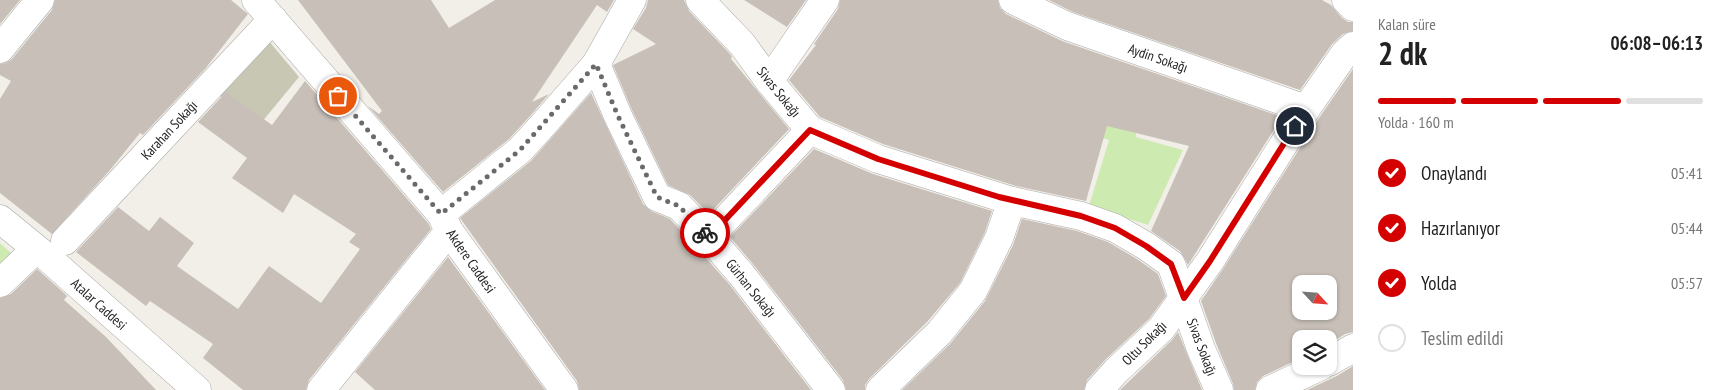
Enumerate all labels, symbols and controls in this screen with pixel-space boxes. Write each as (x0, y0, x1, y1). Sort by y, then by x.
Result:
text: Kalan süre (1378, 14, 1436, 34)
text: 06:08–06:13 (1610, 31, 1703, 55)
text: 2 dk (1378, 32, 1427, 74)
street label: Aydin Sokağı (1126, 39, 1190, 77)
street label: Sivas Sokağı (753, 63, 805, 121)
pin (317, 75, 359, 117)
icon: bag (324, 82, 352, 110)
street label: Karahan Sokağı (137, 97, 201, 163)
pin (1274, 105, 1316, 147)
icon: home (1281, 112, 1309, 140)
text: Yolda · 160 m (1378, 112, 1454, 132)
icon: check (1378, 159, 1406, 187)
text: Onaylandı (1421, 161, 1487, 185)
text: 05:41 (1671, 163, 1703, 183)
courier (680, 208, 730, 258)
icon: check (1378, 214, 1406, 242)
text: Hazırlanıyor (1421, 216, 1500, 240)
text: 05:44 (1671, 218, 1703, 238)
icon: bike (691, 219, 719, 247)
street label: Akdere Caddesi (442, 226, 500, 296)
street label: Gürhan Sokağı (722, 255, 780, 321)
icon: check (1378, 269, 1406, 297)
text: Yolda (1421, 271, 1457, 295)
text: 05:57 (1671, 273, 1703, 293)
street label: Atalar Caddesi (67, 274, 131, 334)
north arrow (1292, 275, 1338, 320)
map controls (1292, 275, 1337, 375)
street label: Sivas Sokağı (1183, 316, 1221, 378)
street label: Oltu Sokağı (1118, 317, 1170, 369)
text: Teslim edildi (1421, 326, 1504, 350)
button: layers (1292, 330, 1337, 375)

